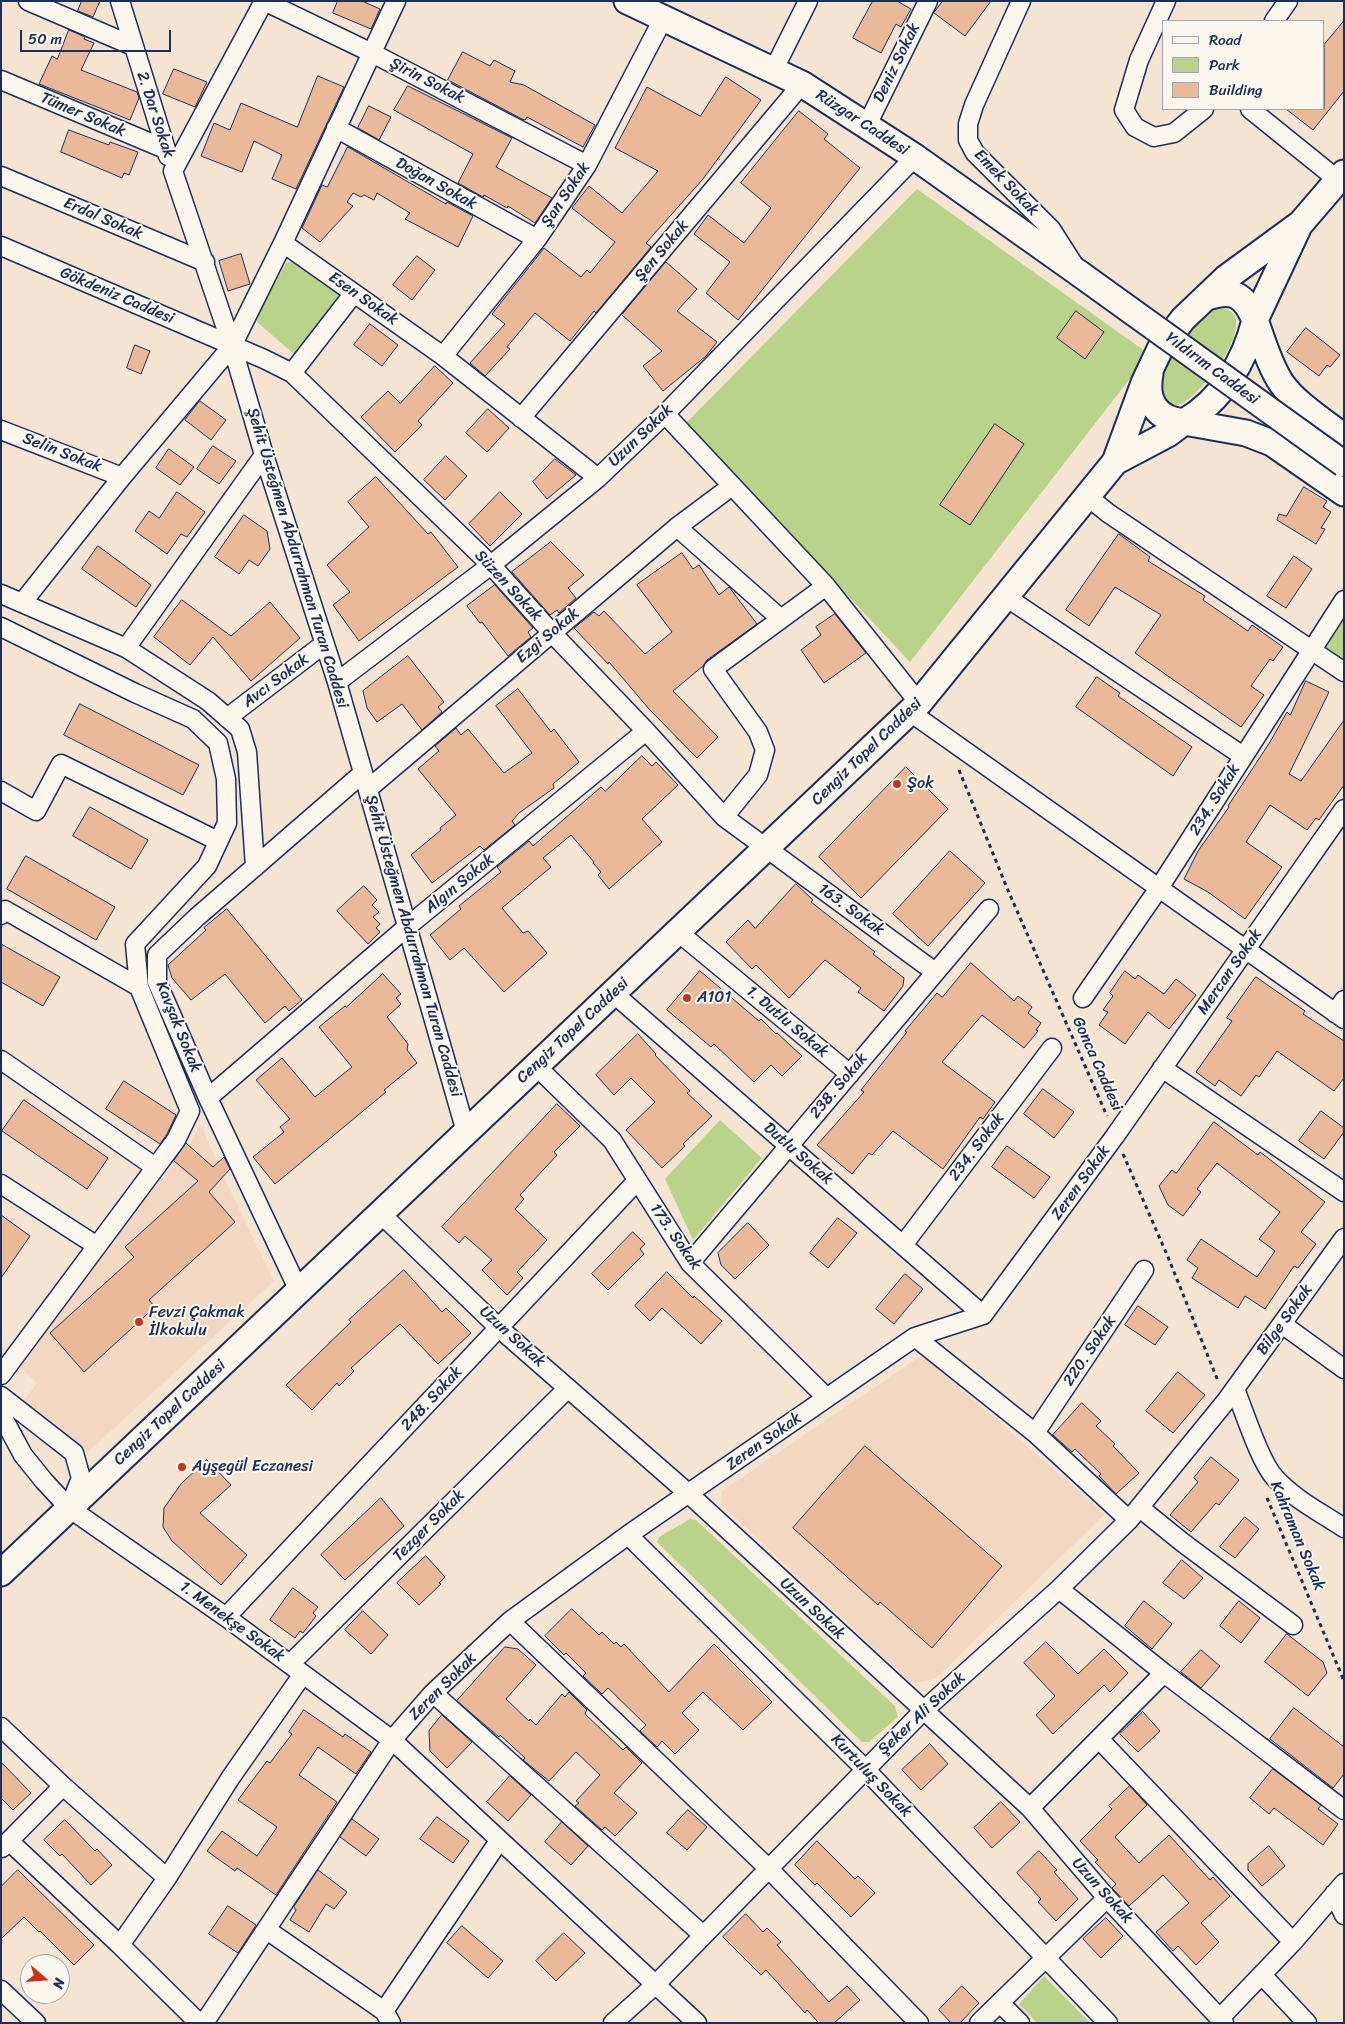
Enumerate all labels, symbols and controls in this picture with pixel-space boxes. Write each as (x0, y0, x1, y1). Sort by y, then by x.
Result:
scale bar (22, 20, 174, 52)
street label: Deniz Sokak (870, 20, 924, 106)
legend (1162, 20, 1325, 110)
text: 50 m (28, 26, 62, 52)
text: Road (1209, 27, 1241, 53)
text: Park (1209, 52, 1240, 78)
street label: Şirin Sokak (386, 54, 468, 108)
street label: 2. Dar Sokak (132, 69, 178, 161)
text: Building (1209, 77, 1263, 103)
street label: Rüzgar Caddesi (812, 86, 912, 160)
street label: Tümer Sokak (38, 88, 128, 142)
street label: Emek Sokak (969, 146, 1043, 220)
street label: Doğan Sokak (392, 154, 480, 214)
street label: Şan Sokak (537, 159, 595, 231)
street label: Erdal Sokak (61, 194, 145, 244)
street label: Şen Sokak (631, 216, 693, 286)
street label: Gökdeniz Caddesi (57, 263, 177, 329)
street label: Esen Sokak (325, 268, 401, 330)
street label: Yıldırım Caddesi (1161, 329, 1263, 409)
street label: Uzun Sokak (605, 401, 677, 471)
street label: Şehit Üsteğmen Abdurrahman Turan Caddesi (242, 405, 352, 711)
street label: Selin Sokak (20, 429, 104, 477)
street label: Süzen Sokak (470, 546, 546, 626)
street label: Ezgi Sokak (513, 604, 583, 668)
street label: Avcı Sokak (239, 650, 313, 712)
street label: Cengiz Topel Caddesi (808, 694, 926, 810)
street label: 234. Sokak (1186, 761, 1244, 839)
place label: Şok (907, 774, 934, 794)
marker: Şok (891, 778, 903, 790)
street label: Şehit Üsteğmen Abdurrahman Turan Caddesi (361, 793, 465, 1099)
street label: Algın Sokak (421, 850, 499, 918)
street label: 163. Sokak (814, 880, 888, 940)
street label: Mercan Sokak (1193, 926, 1267, 1018)
street label: Cengiz Topel Caddesi (513, 974, 633, 1088)
street label: Kavşak Sokak (151, 979, 205, 1075)
street label: 1. Dutlu Sokak (742, 982, 832, 1062)
place label: A101 (697, 988, 731, 1008)
marker: A101 (681, 992, 693, 1004)
street label: Gonca Caddesi (1068, 1014, 1126, 1114)
street label: 238. Sokak (806, 1049, 872, 1123)
street label: 234. Sokak (945, 1109, 1009, 1185)
street label: Dutlu Sokak (759, 1119, 837, 1189)
street label: Zeren Sokak (1047, 1142, 1115, 1224)
street label: 173. Sokak (645, 1200, 705, 1274)
street label: Bilge Sokak (1253, 1281, 1317, 1359)
street label: Uzun Sokak (475, 1302, 549, 1372)
place label: Fevzi Çakmak İlkokulu (149, 1303, 245, 1341)
street label: 220. Sokak (1059, 1312, 1121, 1390)
marker: Fevzi Çakmak İlkokulu (133, 1316, 145, 1328)
street label: Cengiz Topel Caddesi (110, 1356, 230, 1470)
street label: 248. Sokak (397, 1363, 467, 1435)
street label: Zeren Sokak (723, 1409, 805, 1475)
place label: Ayşegül Eczanesi (192, 1457, 313, 1477)
marker: Ayşegül Eczanesi (176, 1461, 188, 1473)
street label: Kahraman Sokak (1265, 1478, 1329, 1594)
street label: Tezger Sokak (389, 1486, 469, 1566)
street label: Uzun Sokak (775, 1574, 849, 1644)
street label: 1. Menekşe Sokak (176, 1578, 288, 1666)
street label: Zeren Sokak (405, 1649, 481, 1725)
street label: Şeker Ali Sokak (874, 1669, 970, 1759)
street label: Kurtuluş Sokak (826, 1730, 916, 1822)
street label: Uzun Sokak (1067, 1854, 1137, 1928)
north arrow (20, 1954, 70, 2004)
text: N (45, 1975, 72, 1992)

